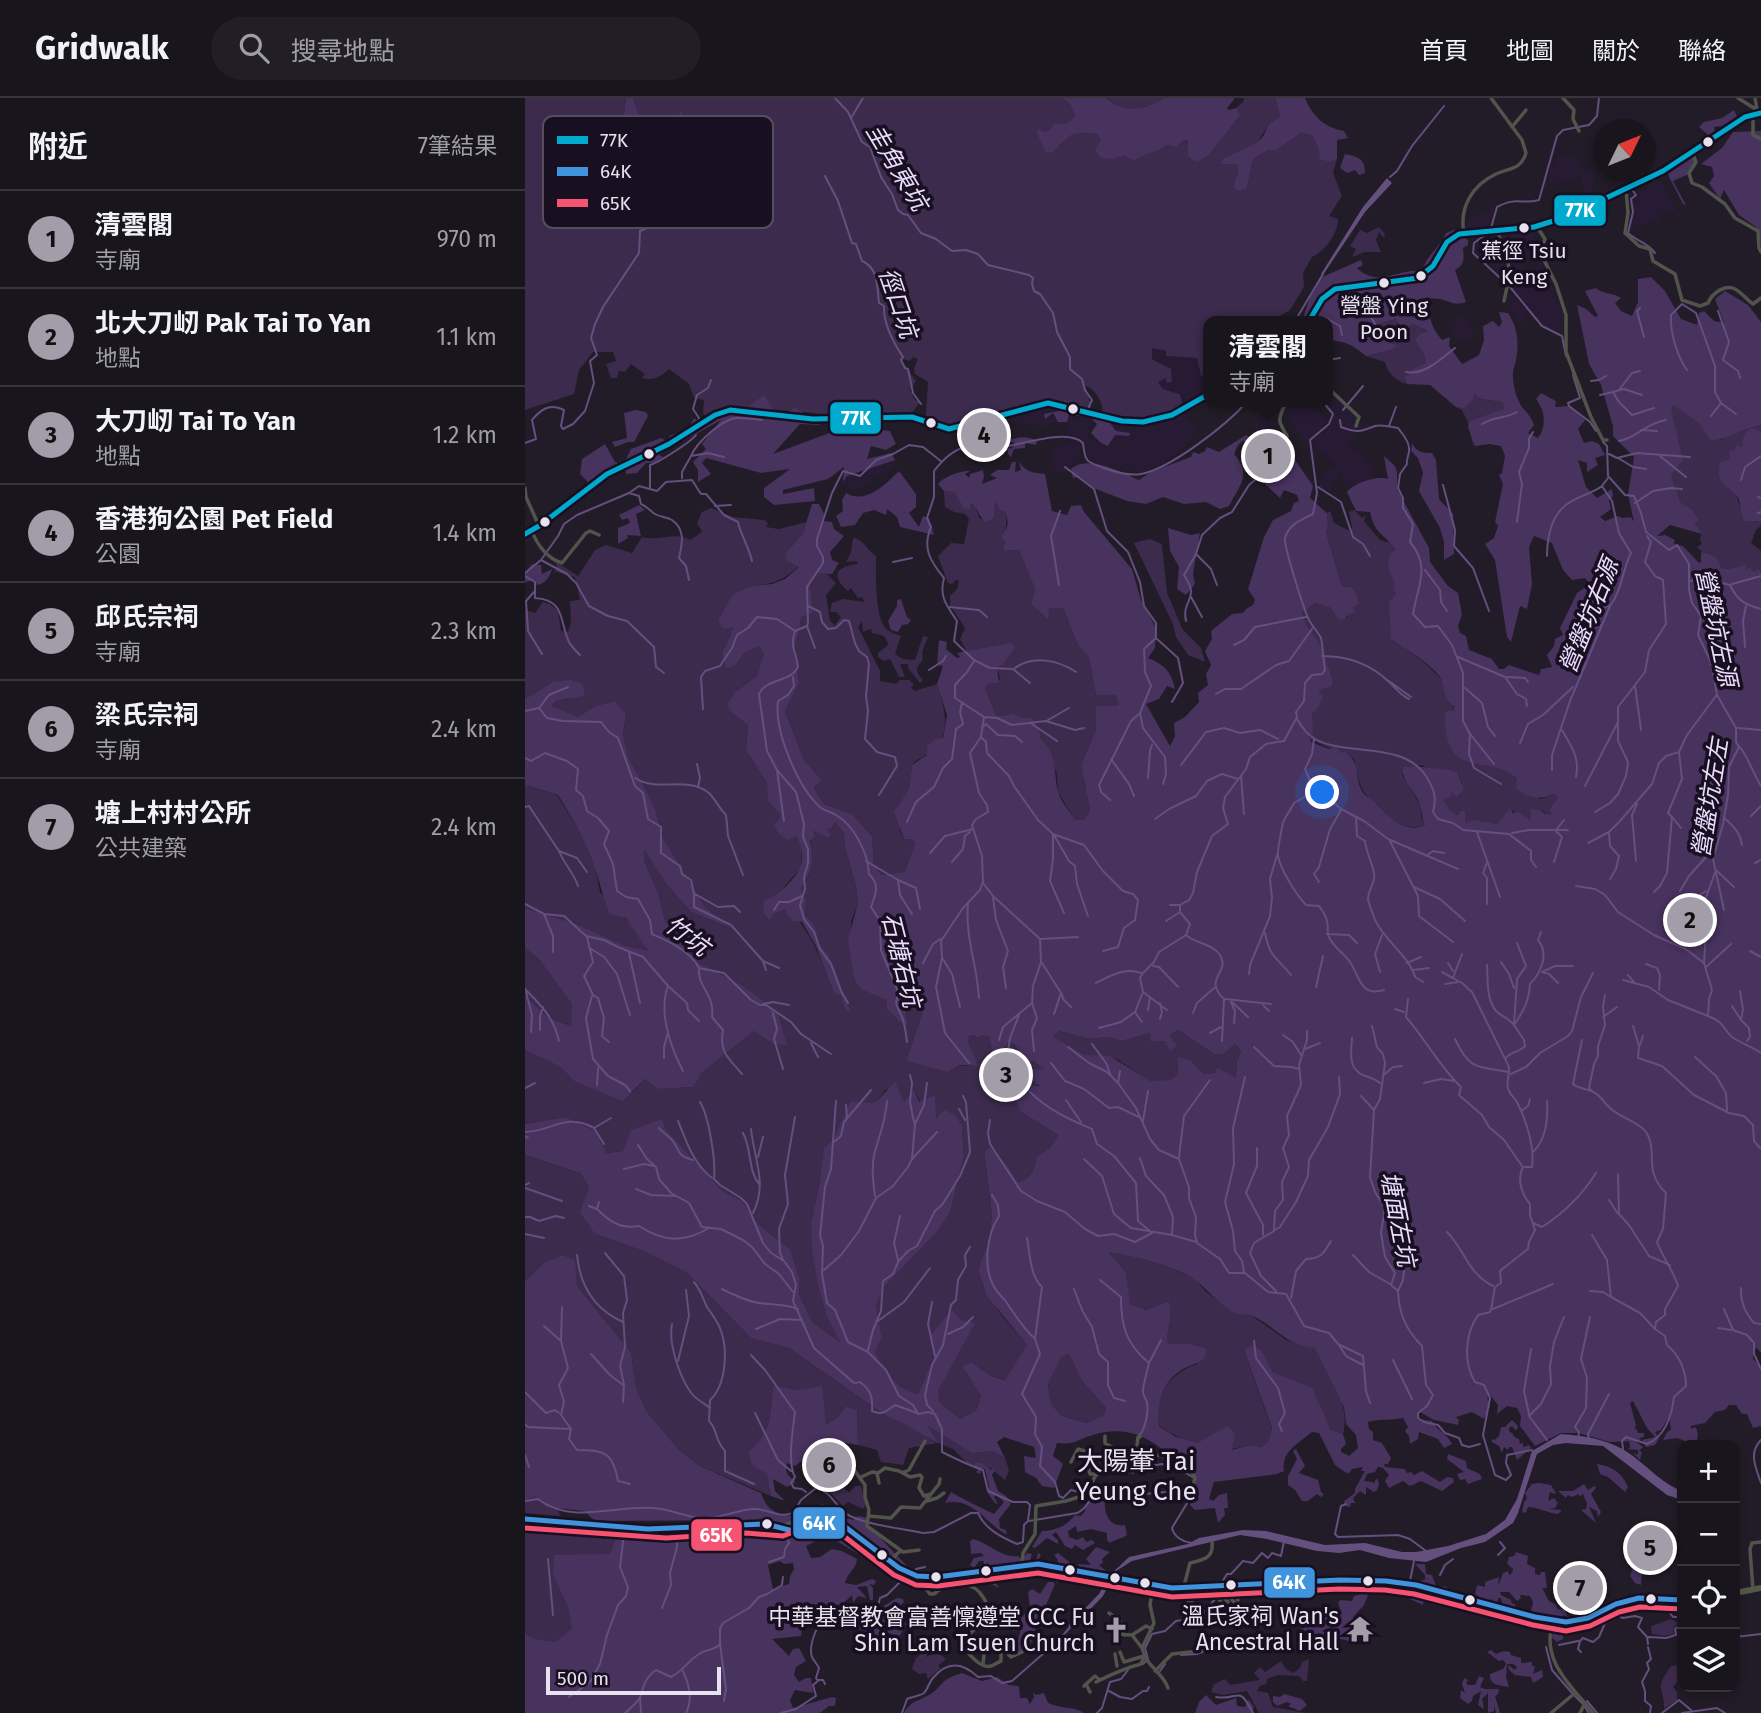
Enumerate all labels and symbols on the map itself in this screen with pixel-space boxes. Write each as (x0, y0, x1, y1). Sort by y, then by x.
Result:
legend (543, 116, 773, 228)
water label: 圭角東坑 (860, 119, 935, 218)
north arrow (1593, 119, 1656, 182)
text: 77K (600, 129, 629, 152)
unlabelled marker (1701, 135, 1715, 149)
text: 64K (600, 160, 632, 183)
text: 65K (600, 192, 632, 215)
line badge: 77K (1553, 194, 1607, 227)
text: 77K (1565, 199, 1596, 222)
marker: 蕉徑 Tsiu Keng (1517, 221, 1531, 235)
place label: 蕉徑 Tsiu Keng (1481, 238, 1567, 290)
water label: 徑口坑 (873, 264, 924, 344)
unlabelled marker (1414, 269, 1428, 283)
marker: 營盤 Ying Poon (1377, 276, 1391, 290)
place label: 營盤 Ying Poon (1340, 293, 1428, 345)
line badge: 77K (829, 401, 882, 435)
unlabelled marker (1066, 402, 1080, 416)
text: 77K (841, 407, 872, 430)
pin: 4 (961, 409, 1007, 461)
unlabelled marker (924, 416, 938, 430)
pin: 1 (1245, 430, 1291, 482)
unlabelled marker (642, 447, 656, 461)
unlabelled marker (538, 515, 552, 529)
water label: 營盤坑右源 (1554, 551, 1626, 677)
water label: 營盤坑左源 (1690, 565, 1743, 693)
water label: 營盤坑左左 (1687, 734, 1734, 859)
your location (1305, 775, 1339, 809)
pin: 2 (1667, 894, 1713, 946)
water label: 石塘右坑 (876, 910, 927, 1013)
water label: 竹坑 (659, 911, 717, 963)
pin: 3 (983, 1049, 1029, 1101)
water label: 塘面左坑 (1375, 1169, 1421, 1272)
pin: 6 (806, 1439, 852, 1491)
district label: 大陽輋 Tai Yeung Che (1075, 1446, 1197, 1507)
line badge: 64K (792, 1506, 846, 1540)
text: 64K (802, 1512, 837, 1535)
unlabelled marker (760, 1517, 774, 1531)
line badge: 65K (690, 1518, 743, 1552)
pin: 5 (1627, 1522, 1673, 1574)
text: 65K (700, 1524, 733, 1547)
unlabelled marker (875, 1548, 889, 1562)
pin: 7 (1557, 1562, 1603, 1614)
unlabelled marker (1063, 1563, 1077, 1577)
unlabelled marker (979, 1564, 993, 1578)
line badge: 64K (1263, 1566, 1316, 1599)
unlabelled marker (929, 1570, 943, 1584)
unlabelled marker (1108, 1571, 1122, 1585)
text: 64K (1272, 1571, 1307, 1594)
unlabelled marker (1361, 1574, 1375, 1588)
unlabelled marker (1138, 1576, 1152, 1590)
unlabelled marker (1224, 1578, 1238, 1592)
unlabelled marker (1644, 1592, 1658, 1606)
unlabelled marker (1463, 1593, 1477, 1607)
place label: 溫氏家祠 Wan's Ancestral Hall (1181, 1602, 1339, 1656)
place label: 中華基督教會富善懍遵堂 CCC Fu Shin Lam Tsuen Church (768, 1603, 1095, 1657)
temple icon: 溫氏家祠 Wan's Ancestral Hall (1345, 1614, 1375, 1644)
church icon: 中華基督教會富善懍遵堂 CCC Fu Shin Lam Tsuen Church (1101, 1615, 1131, 1645)
scale bar (546, 1664, 721, 1696)

